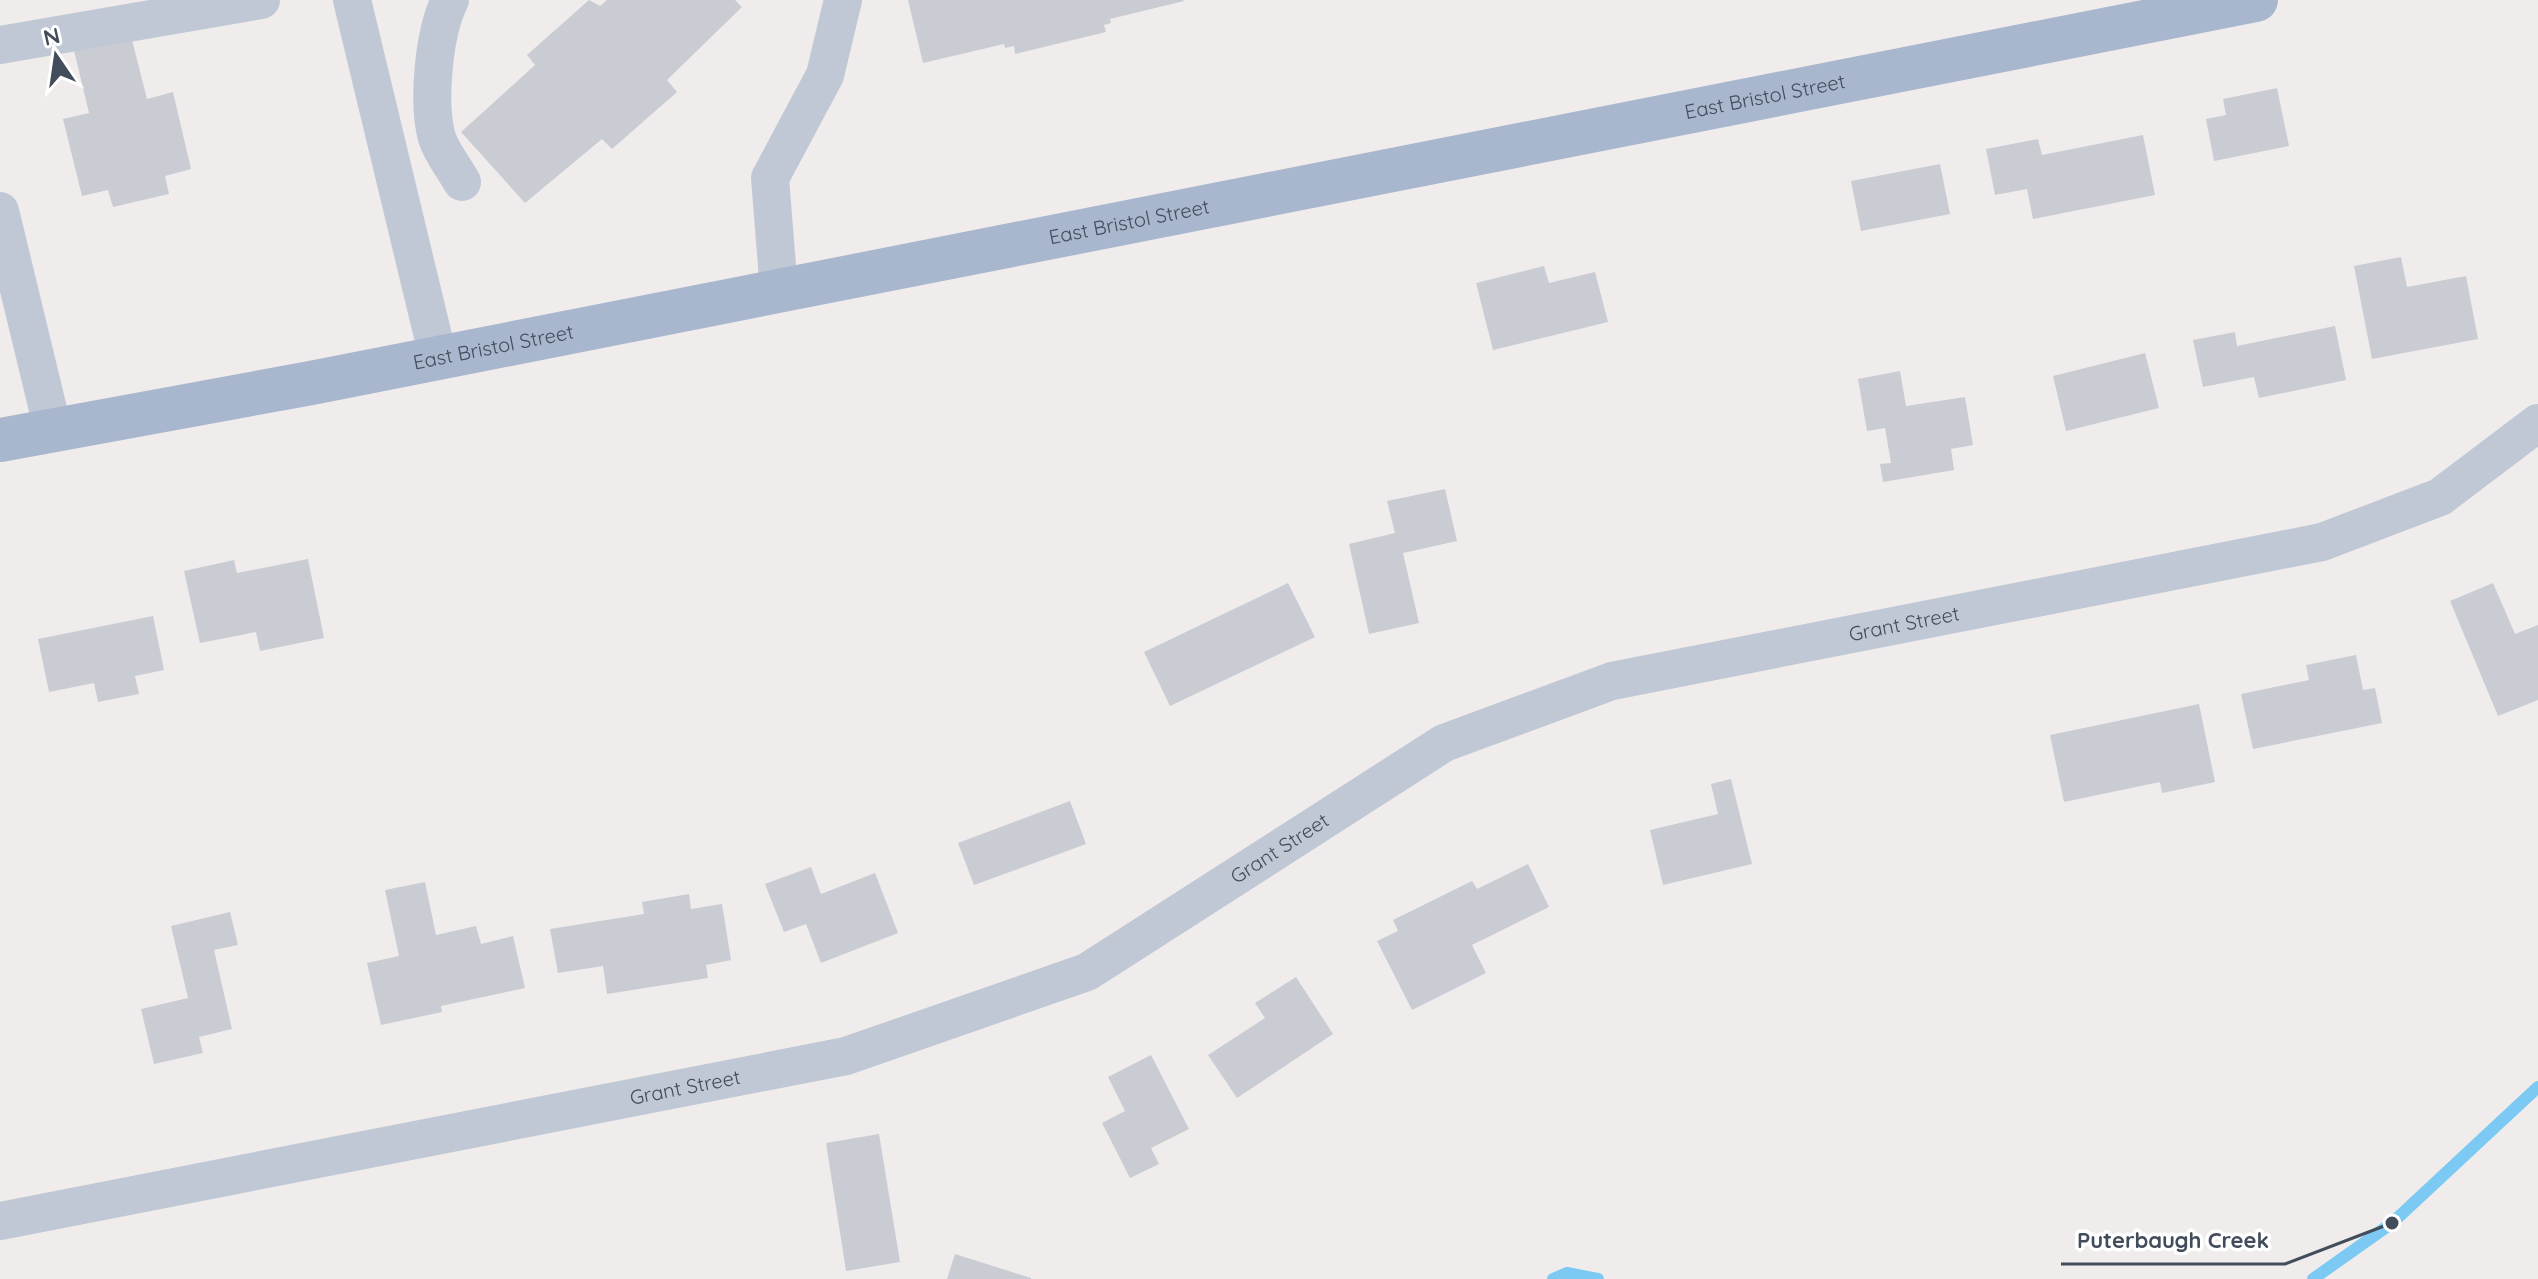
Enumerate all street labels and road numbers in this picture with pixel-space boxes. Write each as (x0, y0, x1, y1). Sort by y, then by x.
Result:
street label: East Bristol Street (1682, 68, 1847, 124)
street label: East Bristol Street (1047, 193, 1212, 249)
street label: East Bristol Street (411, 319, 576, 375)
street label: Grant Street (1847, 600, 1962, 646)
street label: Grant Street (1225, 807, 1333, 889)
street label: Grant Street (628, 1064, 743, 1110)

